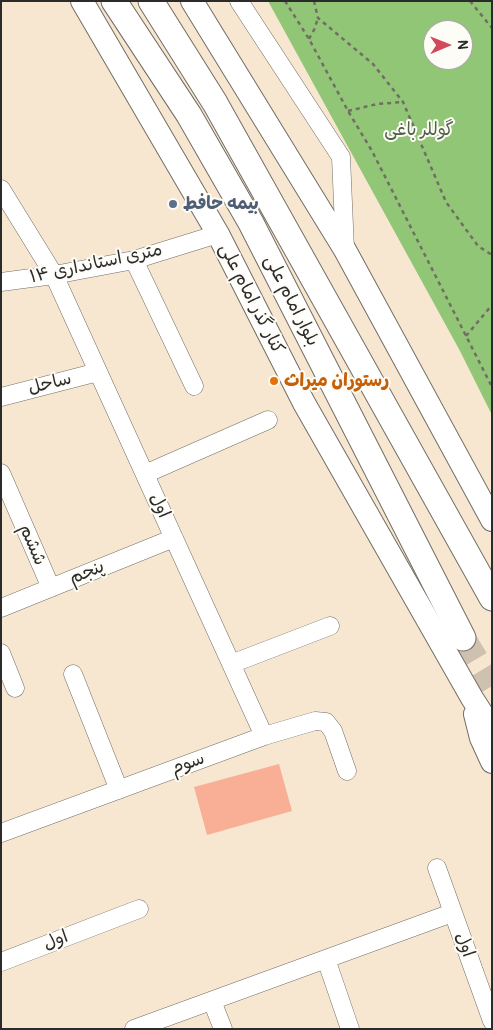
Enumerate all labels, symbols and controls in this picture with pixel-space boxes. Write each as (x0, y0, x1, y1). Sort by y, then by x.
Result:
north arrow (423, 20, 473, 70)
text: N (454, 40, 471, 50)
park label: گوللر باغی (384, 119, 454, 141)
place label: بیمه حافط (183, 193, 259, 215)
marker: بیمه حافط (167, 198, 179, 210)
street label: ۱۴ متری استانداری (28, 239, 164, 289)
street label: کنار گذر امام علی (214, 240, 288, 358)
street label: بلوار امام علی (259, 252, 323, 350)
street label: ساحل (26, 368, 74, 400)
place label: رستوران میراث (284, 370, 389, 392)
marker: رستوران میراث (268, 375, 280, 387)
street label: اول (144, 490, 174, 522)
street label: ششم (14, 521, 50, 569)
street label: پنجم (66, 556, 108, 590)
street label: سوم (168, 748, 208, 780)
street label: اول (41, 926, 71, 956)
street label: اول (450, 930, 478, 960)

